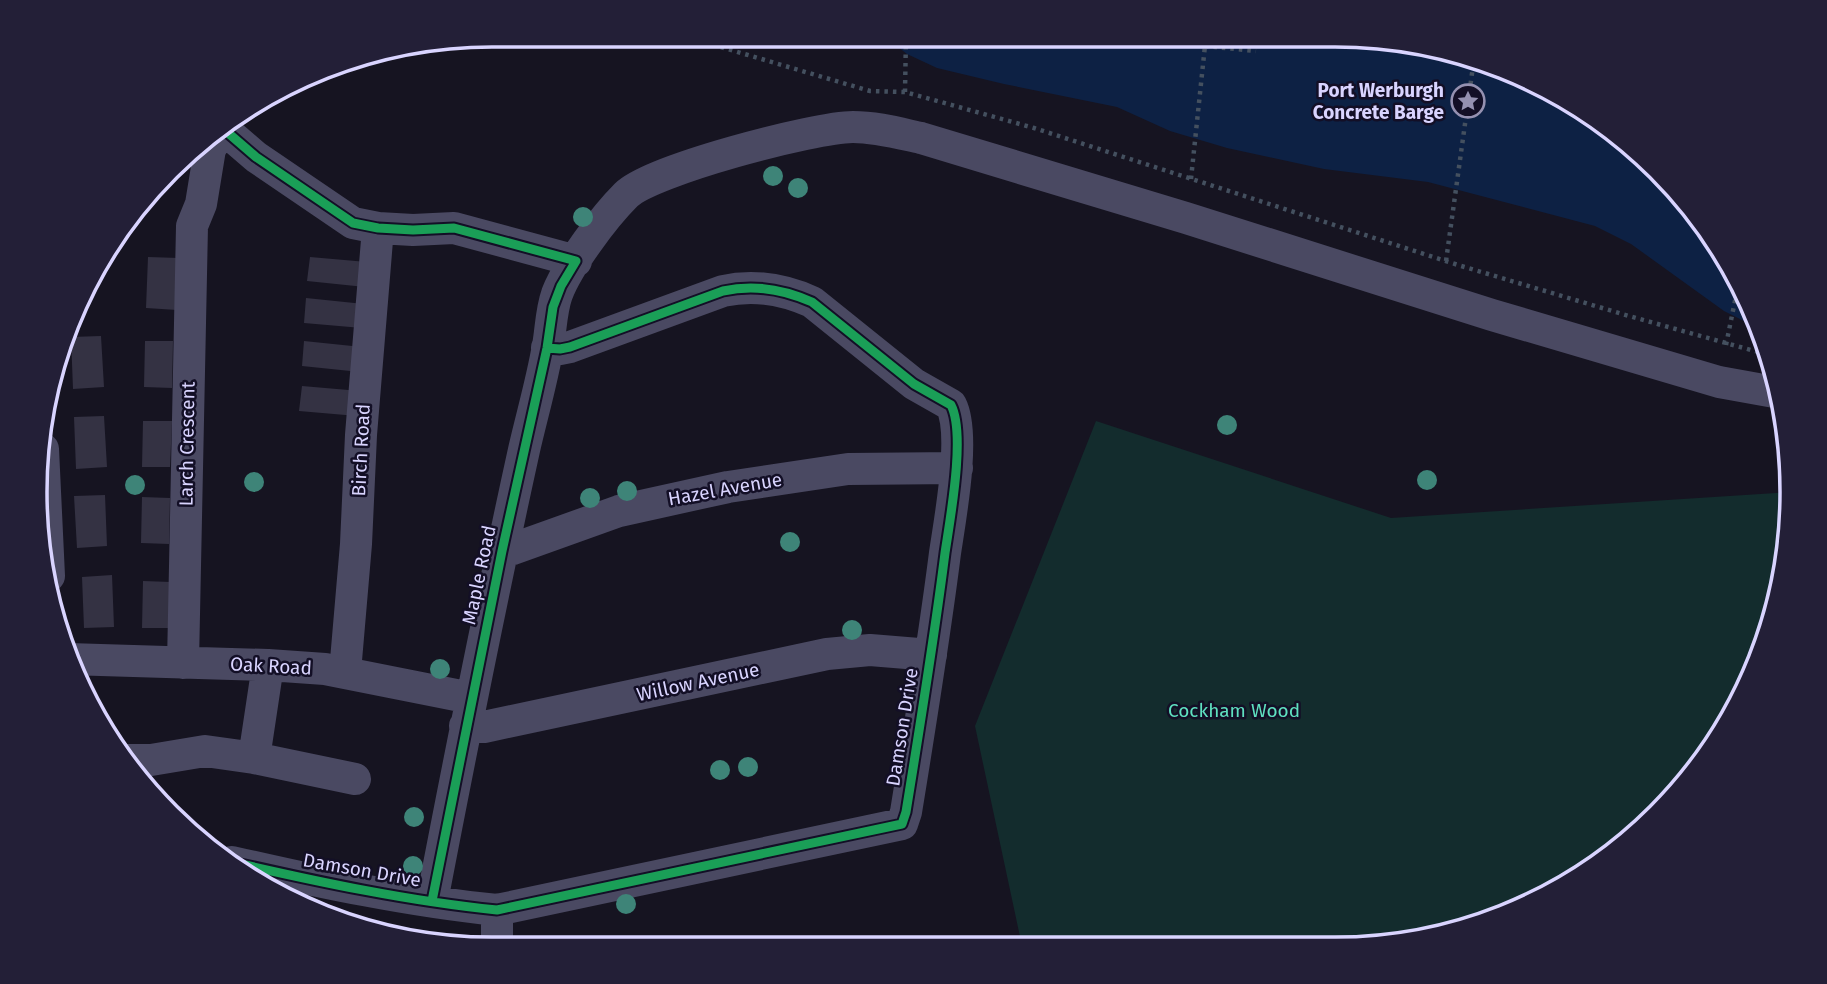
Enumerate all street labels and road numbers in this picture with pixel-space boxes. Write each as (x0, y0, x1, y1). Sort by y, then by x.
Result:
street label: Larch Crescent (174, 381, 200, 507)
street label: Birch Road (347, 403, 375, 497)
street label: Hazel Avenue (666, 468, 784, 510)
street label: Maple Road (457, 523, 501, 627)
street label: Oak Road (230, 652, 312, 680)
street label: Willow Avenue (635, 658, 761, 706)
street label: Damson Drive (881, 666, 923, 788)
street label: Damson Drive (301, 848, 423, 892)

